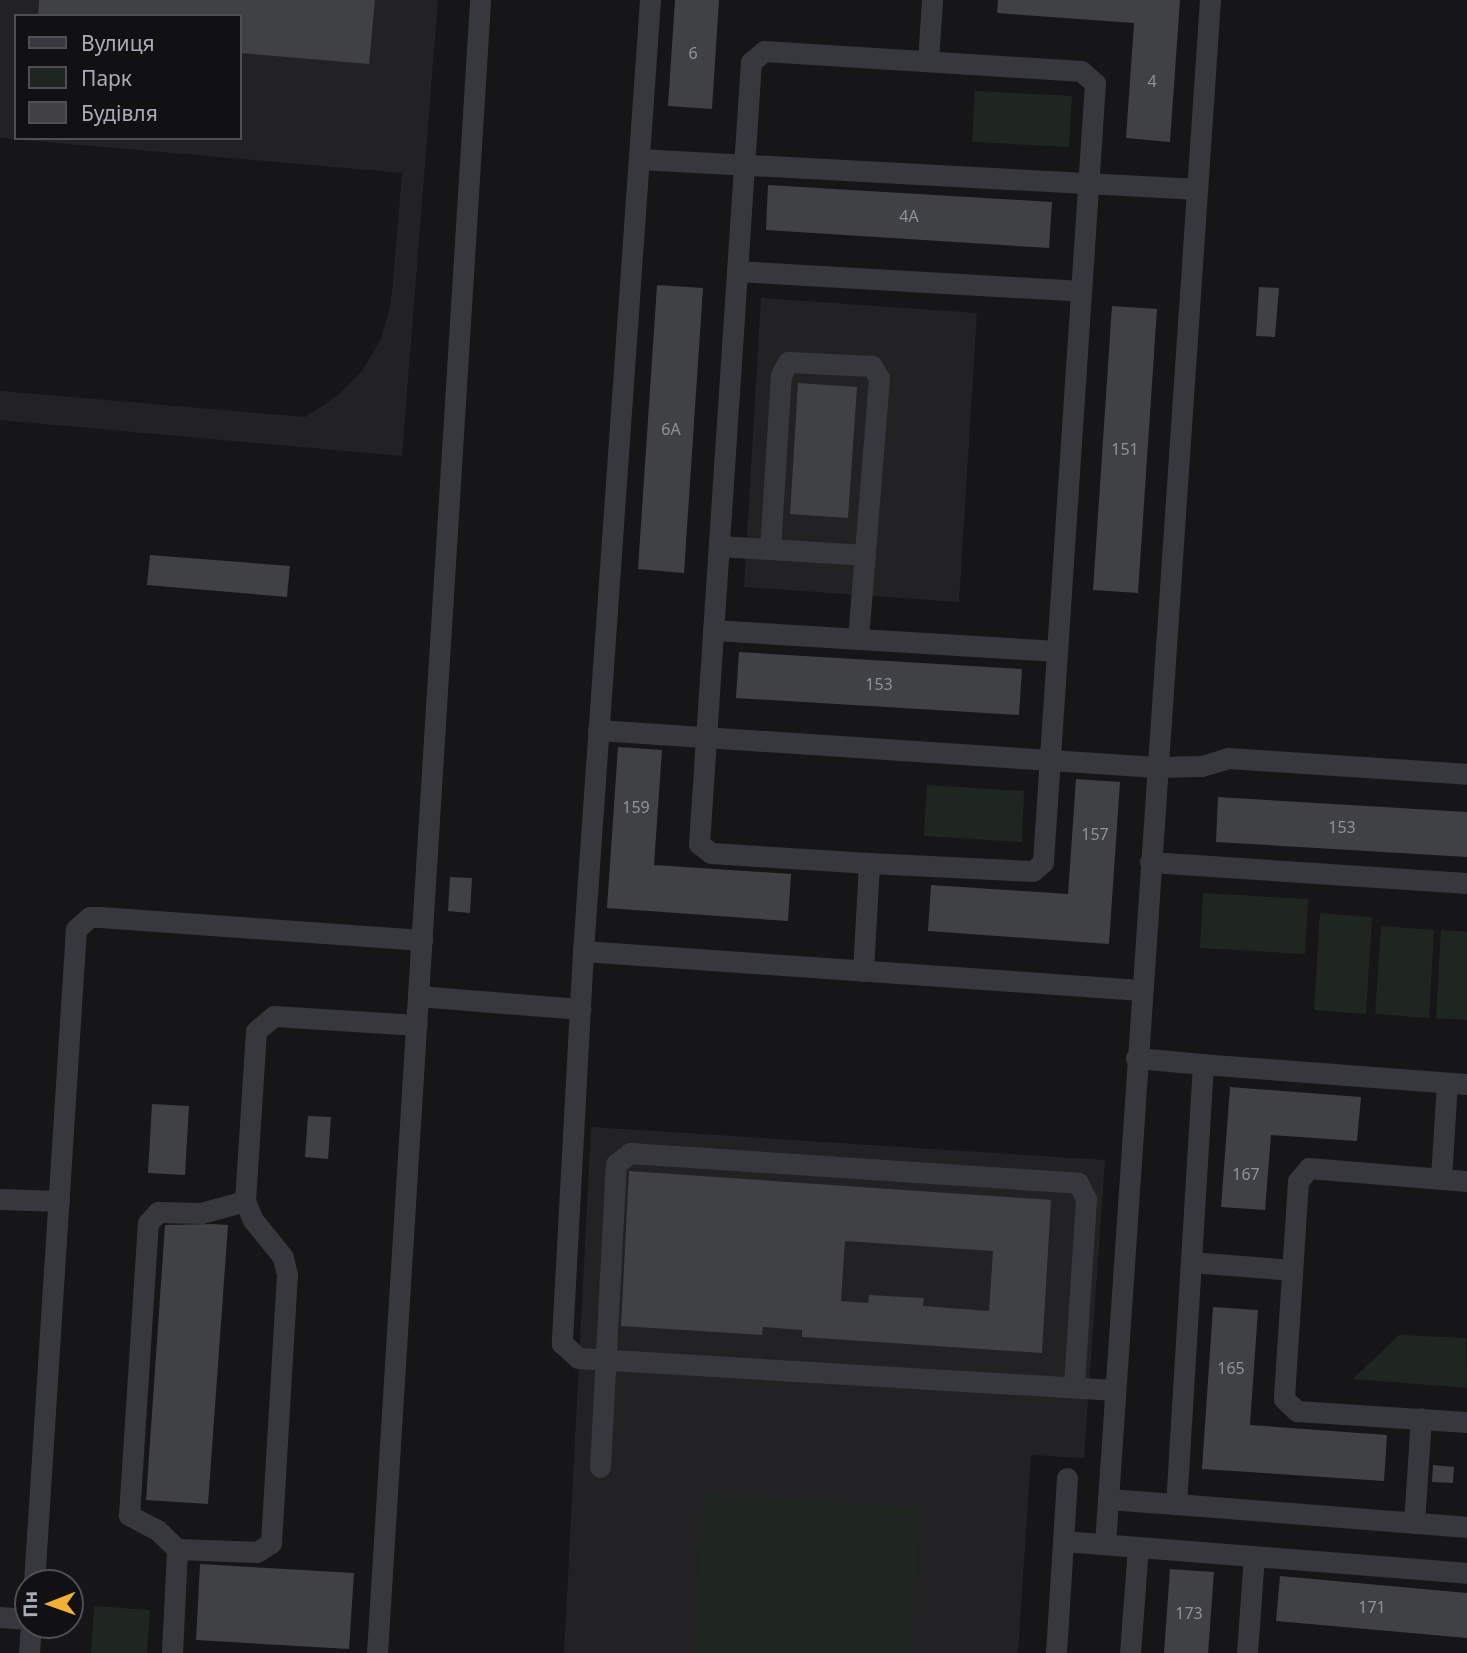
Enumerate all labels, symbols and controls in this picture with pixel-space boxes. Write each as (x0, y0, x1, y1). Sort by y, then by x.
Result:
legend (14, 14, 242, 140)
text: Вулиця (81, 29, 155, 57)
house number: 6 (688, 43, 698, 63)
text: Парк (81, 64, 132, 92)
house number: 4 (1147, 71, 1157, 91)
text: Будівля (81, 99, 158, 127)
house number: 4А (899, 206, 919, 226)
house number: 6А (661, 419, 681, 439)
house number: 151 (1111, 439, 1139, 459)
house number: 153 (865, 674, 893, 694)
house number: 159 (622, 797, 650, 817)
house number: 153 (1328, 817, 1356, 837)
house number: 157 (1081, 824, 1109, 844)
house number: 167 (1232, 1164, 1260, 1184)
house number: 165 (1217, 1358, 1245, 1378)
north arrow (14, 1569, 84, 1639)
text: Пн (17, 1591, 43, 1618)
house number: 171 (1358, 1597, 1386, 1617)
house number: 173 (1175, 1603, 1203, 1623)

